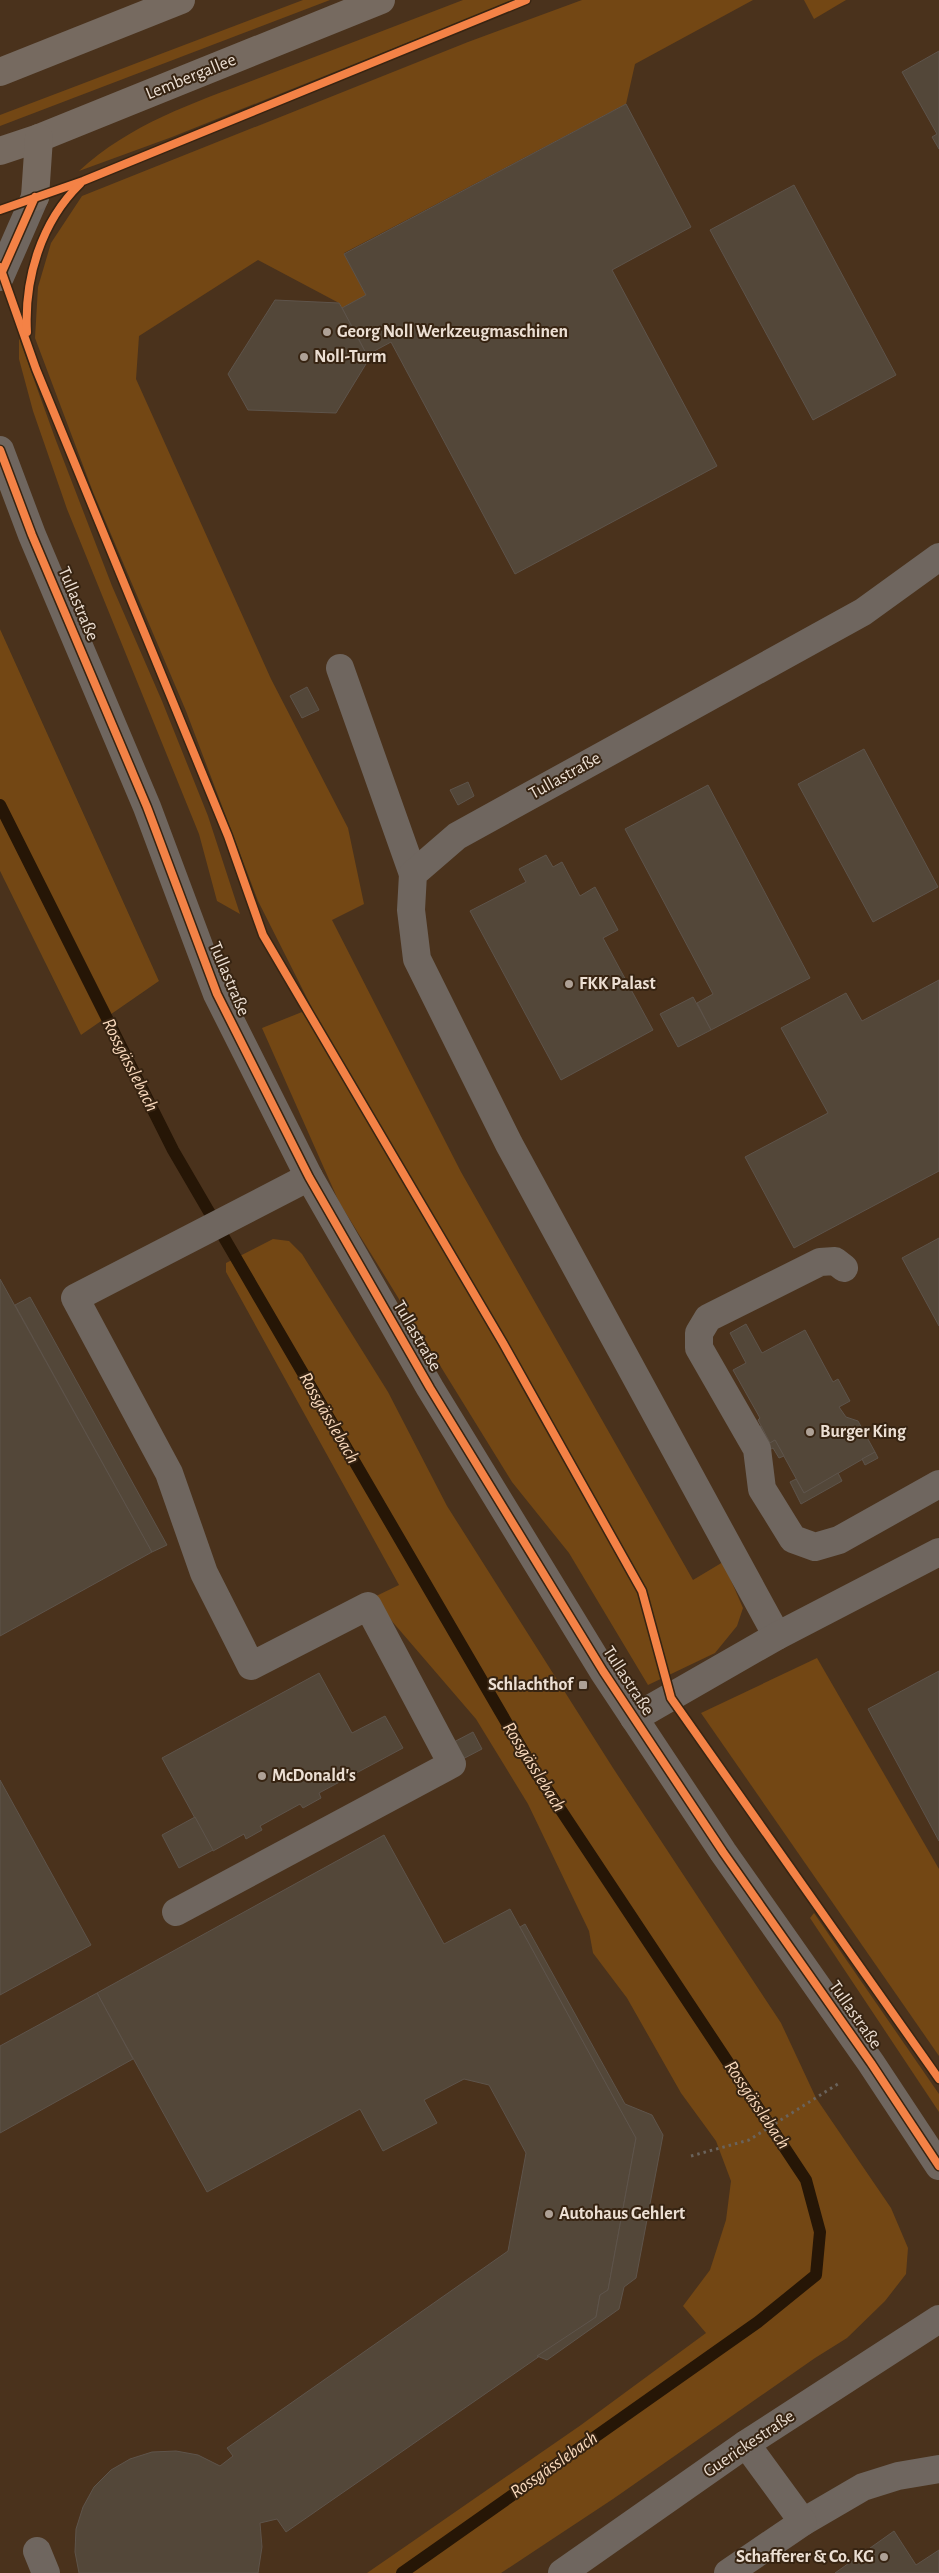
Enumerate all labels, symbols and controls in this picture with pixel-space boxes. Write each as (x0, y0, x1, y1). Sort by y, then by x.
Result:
street label: Lembergallee (143, 51, 239, 103)
place label: Georg Noll Werkzeugmaschinen (337, 323, 568, 341)
marker: Georg Noll Werkzeugmaschinen (321, 326, 333, 338)
place label: Noll-Turm (314, 348, 387, 366)
marker: Noll-Turm (298, 351, 310, 363)
street label: Tullastraße (54, 564, 102, 644)
street label: Tullastraße (526, 749, 604, 803)
street label: Tullastraße (205, 939, 253, 1019)
place label: FKK Palast (579, 975, 656, 993)
marker: FKK Palast (563, 978, 575, 990)
water label: Rossgässlebach (98, 1015, 162, 1115)
street label: Tullastraße (390, 1298, 444, 1374)
water label: Rossgässlebach (295, 1369, 363, 1467)
place label: Burger King (820, 1423, 907, 1441)
marker: Burger King (804, 1426, 816, 1438)
street label: Tullastraße (599, 1643, 657, 1719)
place label: Schlachthof (488, 1676, 575, 1694)
marker: Schlachthof (577, 1679, 589, 1691)
water label: Rossgässlebach (499, 1719, 569, 1815)
place label: McDonald's (272, 1767, 356, 1785)
marker: McDonald's (256, 1770, 268, 1782)
street label: Tullastraße (825, 1978, 885, 2052)
water label: Rossgässlebach (721, 2057, 793, 2153)
place label: Autohaus Gehlert (559, 2205, 685, 2223)
marker: Autohaus Gehlert (543, 2208, 555, 2220)
street label: Guerickestraße (700, 2407, 798, 2481)
water label: Rossgässlebach (507, 2428, 601, 2502)
place label: Schafferer & Co. KG (736, 2548, 874, 2566)
marker: Schafferer & Co. KG (878, 2551, 890, 2563)

